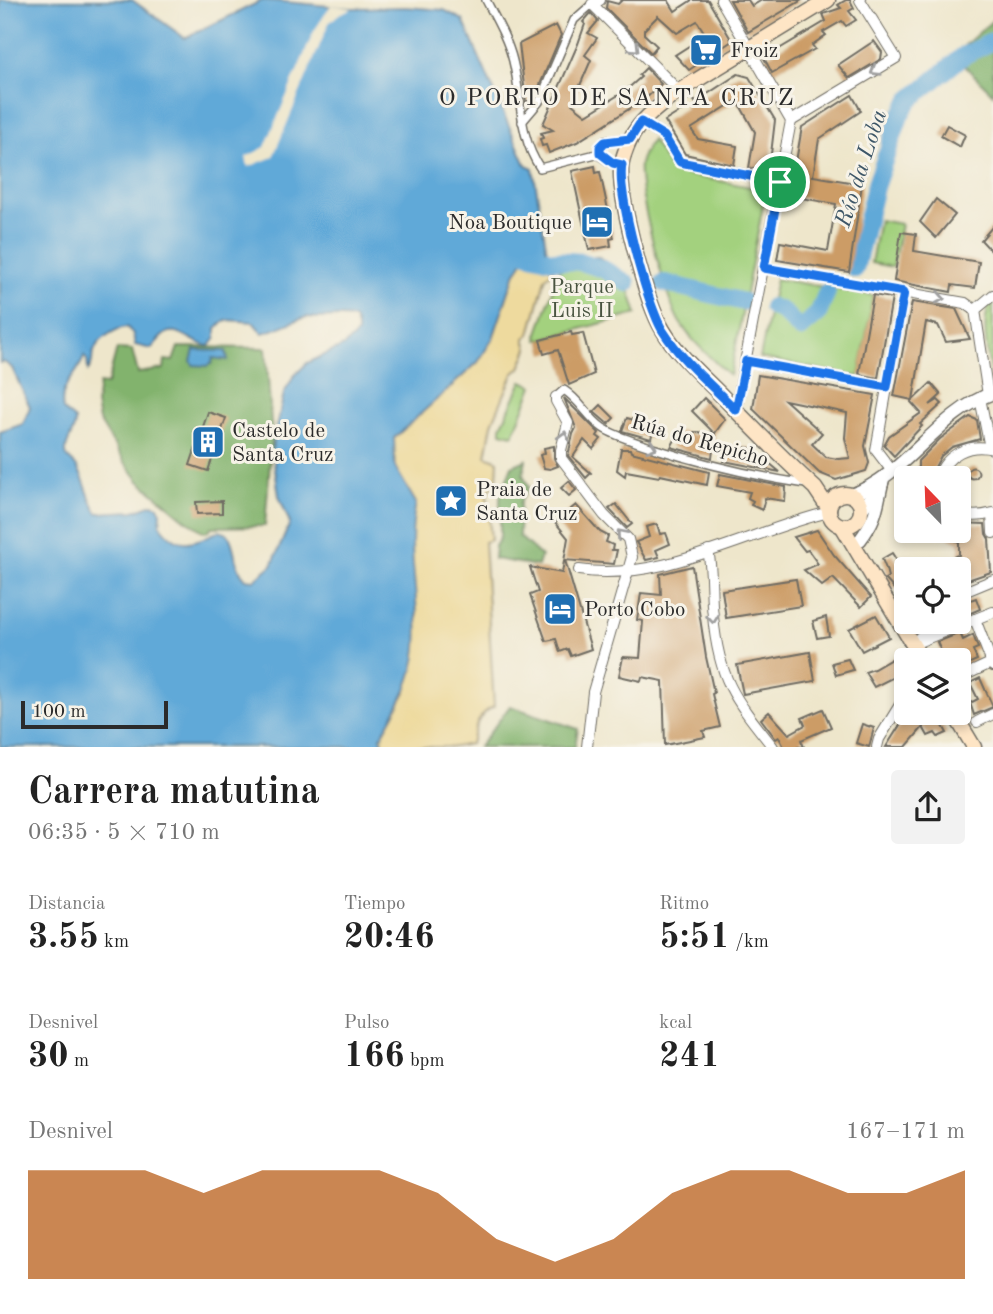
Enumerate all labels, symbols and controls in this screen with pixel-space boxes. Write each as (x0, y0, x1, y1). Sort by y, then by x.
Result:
supermarket icon: Froiz (687, 31, 725, 69)
one-way arrow (627, 39, 640, 52)
place label: Froiz (730, 41, 778, 62)
one-way arrow (870, 62, 883, 75)
district label: O PORTO DE SANTA CRUZ (439, 87, 795, 111)
water label: Río da Loba (831, 107, 891, 231)
pin (750, 152, 810, 212)
icon: arrive (761, 163, 799, 201)
hotel icon: Noa Boutique (578, 203, 616, 241)
place label: Noa Boutique (449, 213, 572, 234)
park label: Parque Luis II (550, 277, 614, 322)
one-way arrow (934, 290, 946, 305)
street label: Rúa do Repicho (628, 412, 771, 471)
place label: Castelo de Santa Cruz (232, 421, 333, 466)
building icon: Castelo de Santa Cruz (189, 423, 227, 461)
one-way arrow (556, 431, 571, 443)
one-way arrow (646, 439, 658, 454)
north arrow (894, 466, 971, 542)
map controls (894, 466, 971, 725)
place label: Praia de Santa Cruz (476, 480, 577, 525)
place icon: Praia de Santa Cruz (432, 482, 470, 520)
one-way arrow (617, 529, 629, 542)
button: locate (894, 557, 971, 634)
hotel icon: Porto Cobo (541, 590, 579, 628)
place label: Porto Cobo (584, 600, 686, 621)
one-way arrow (706, 613, 721, 625)
button: layers (894, 648, 971, 725)
scale bar (21, 698, 168, 730)
text: 100 m (32, 703, 85, 722)
button: share (891, 770, 965, 844)
text: Carrera matutina (28, 774, 320, 812)
text: 06:35 · 5 × 710 m (28, 821, 220, 844)
text: Distancia (28, 895, 105, 914)
text: Tiempo (344, 895, 405, 914)
text: Ritmo (659, 895, 709, 914)
text: 3.55 (28, 920, 99, 955)
text: 20:46 (344, 920, 435, 955)
text: 5:51 (659, 920, 730, 955)
text: km (99, 933, 129, 952)
text: /km (730, 933, 769, 952)
text: Desnivel (28, 1014, 98, 1033)
text: Pulso (344, 1014, 390, 1033)
text: kcal (659, 1014, 692, 1033)
text: 30 (28, 1039, 69, 1074)
text: 166 (344, 1039, 405, 1074)
text: 241 (659, 1039, 720, 1074)
text: m (69, 1052, 89, 1071)
text: bpm (405, 1052, 445, 1071)
text: Desnivel (28, 1120, 113, 1143)
text: 167–171 m (846, 1120, 965, 1143)

